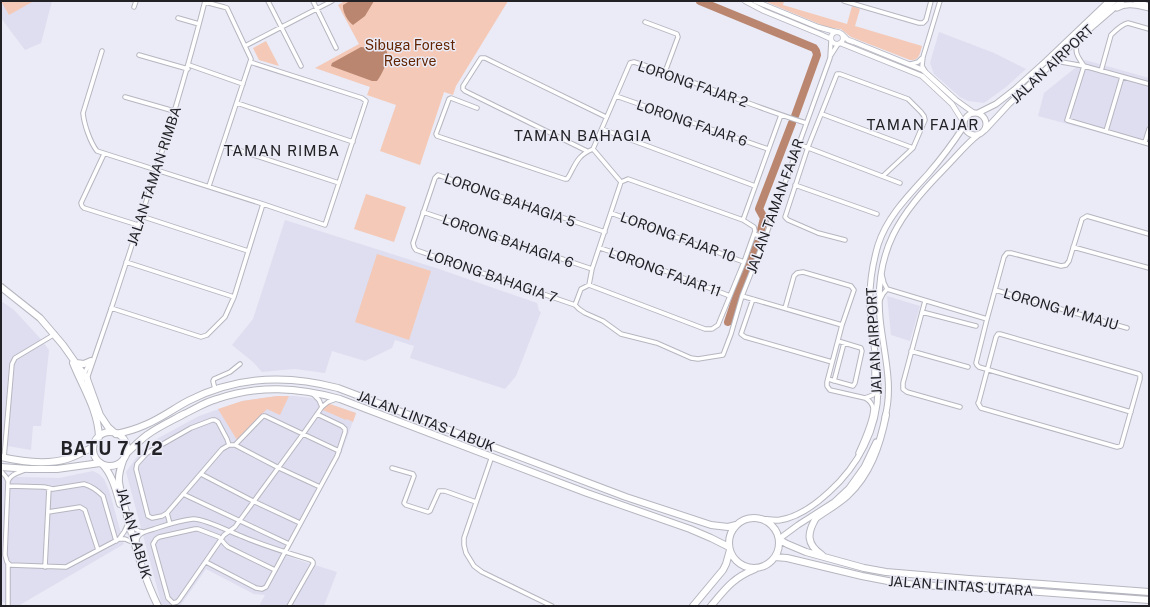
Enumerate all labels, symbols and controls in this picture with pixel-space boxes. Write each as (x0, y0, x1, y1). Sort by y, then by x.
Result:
street label: JALAN AIRPORT (1007, 22, 1097, 106)
park label: Sibuga Forest Reserve (365, 37, 455, 69)
street label: LORONG FAJAR 2 (636, 58, 750, 110)
street label: LORONG FAJAR 6 (635, 97, 750, 150)
street label: JALAN TAMAN RIMBA (124, 104, 184, 248)
district label: TAMAN FAJAR (867, 116, 979, 133)
district label: TAMAN BAHAGIA (514, 127, 652, 144)
street label: JALAN TAMAN FAJAR (743, 136, 807, 276)
district label: TAMAN RIMBA (224, 142, 340, 159)
street label: LORONG BAHAGIA 5 (442, 170, 578, 230)
street label: LORONG FAJAR 10 (618, 209, 738, 265)
street label: LORONG BAHAGIA 6 (440, 211, 576, 271)
street label: LORONG FAJAR 11 (607, 244, 723, 300)
street label: LORONG BAHAGIA 7 (424, 246, 560, 306)
street label: LORONG M' MAJU (1002, 285, 1120, 333)
street label: JALAN AIRPORT (863, 287, 885, 395)
street label: JALAN LINTAS LABUK (355, 387, 498, 455)
district label: BATU 7 1/2 (60, 438, 164, 459)
street label: JALAN LABUK (113, 486, 155, 581)
street label: JALAN LINTAS UTARA (888, 573, 1034, 599)

